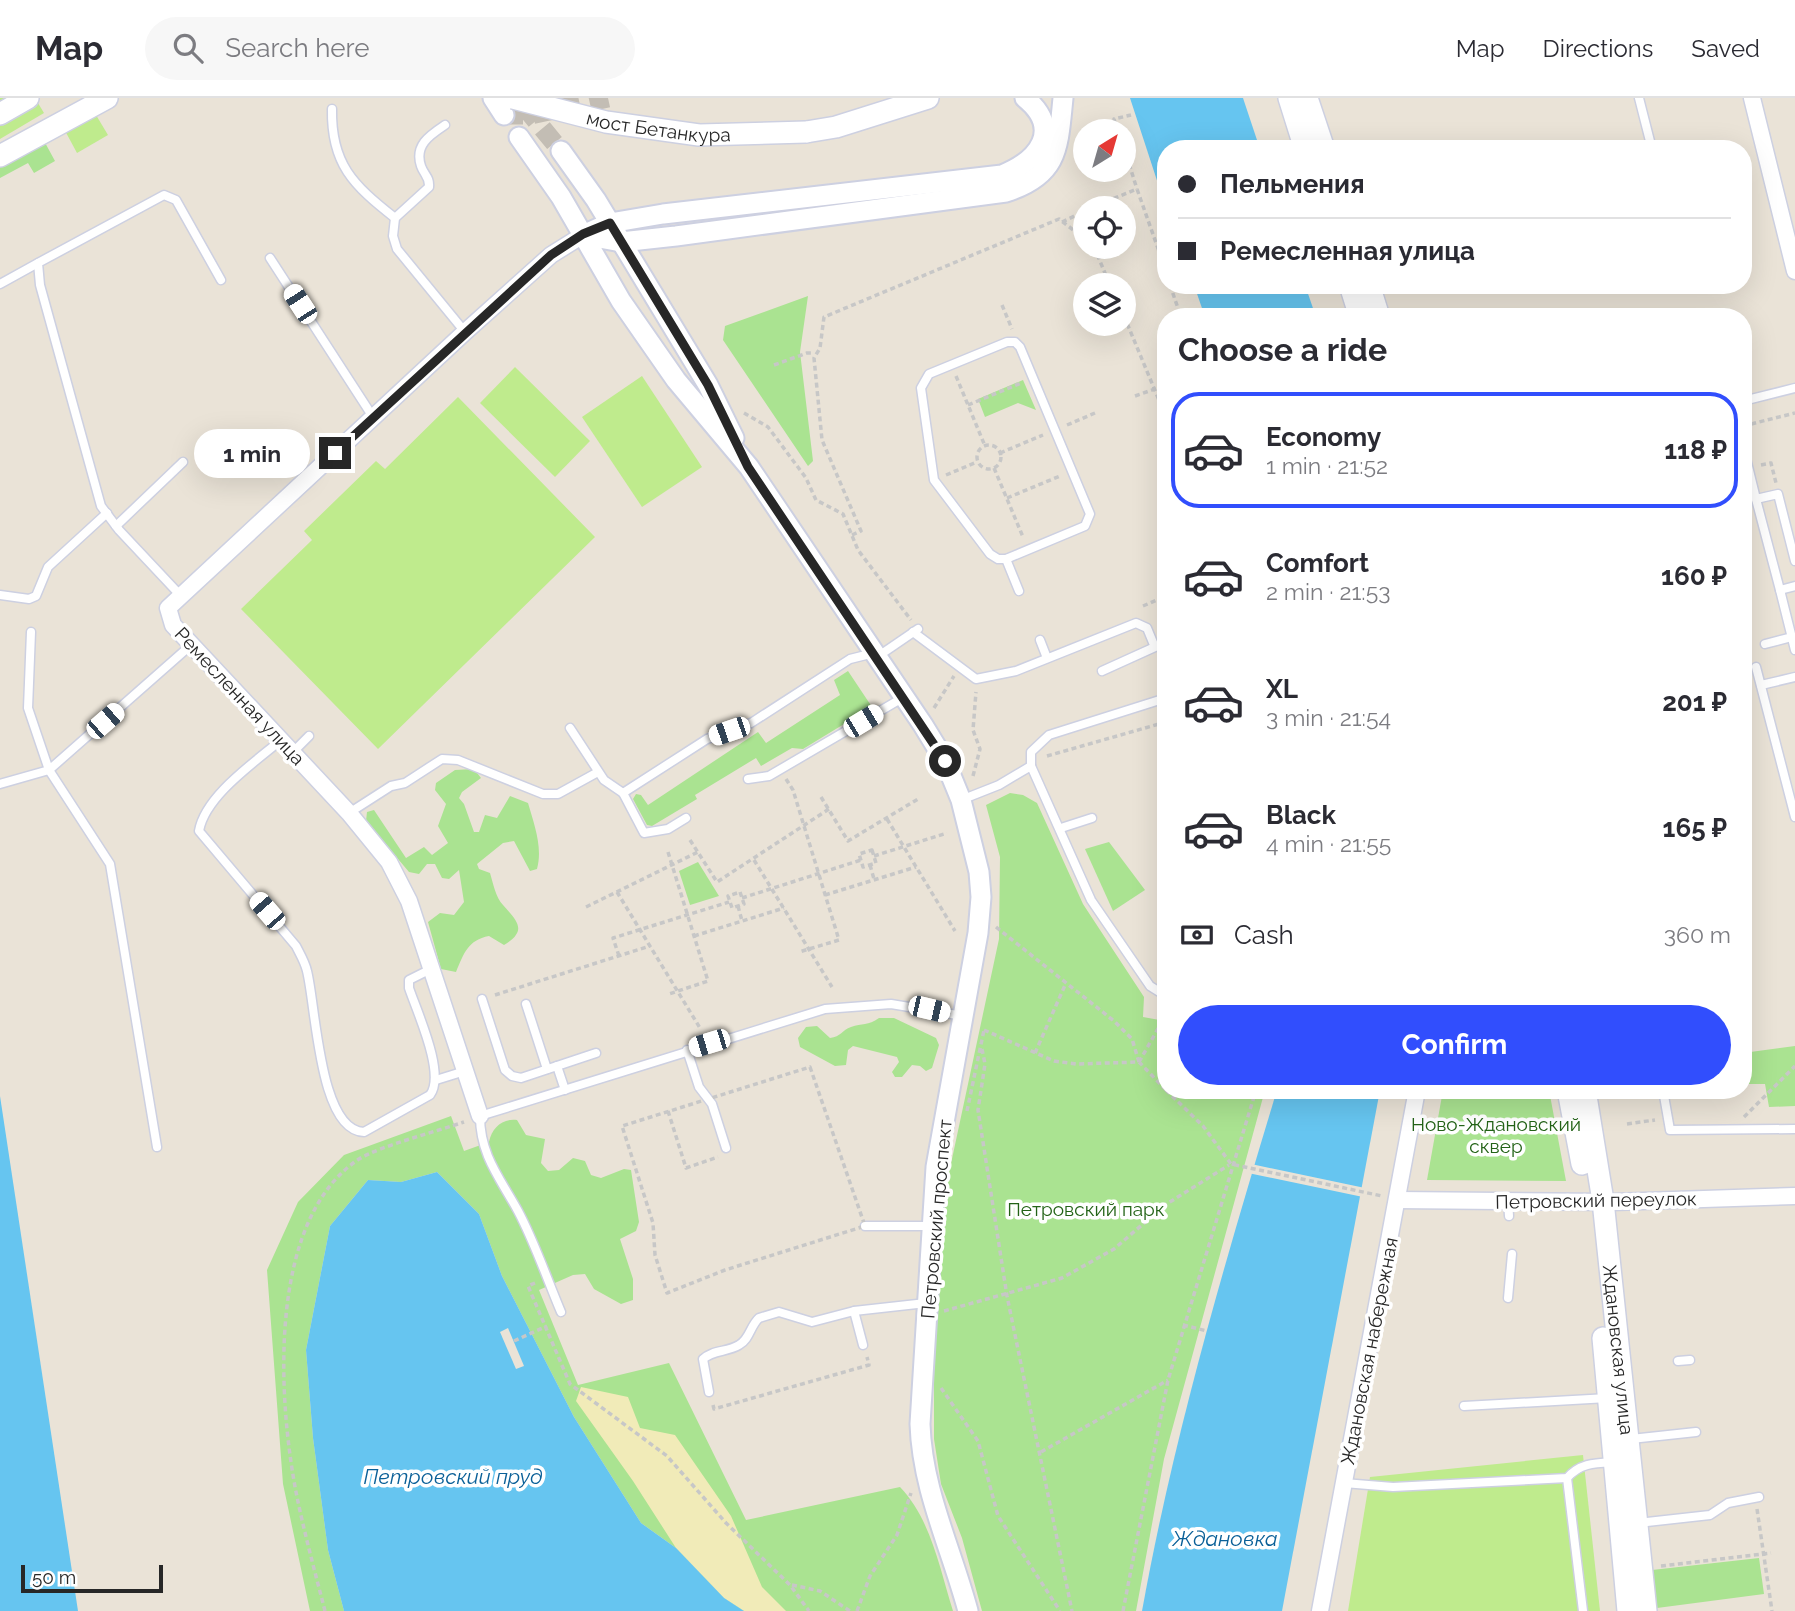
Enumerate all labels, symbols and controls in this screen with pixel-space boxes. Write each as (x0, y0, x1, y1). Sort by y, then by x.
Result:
search box (145, 17, 635, 80)
text: Map (35, 29, 103, 68)
icon: search (169, 29, 207, 67)
text: Search here (225, 33, 370, 63)
text: Map (1456, 34, 1505, 63)
text: Directions (1543, 34, 1653, 63)
text: Saved (1691, 34, 1760, 63)
street label: мост Бетанкура (584, 106, 731, 146)
north arrow (1073, 119, 1136, 182)
map controls (1073, 119, 1136, 336)
text: Пельмения (1220, 169, 1365, 199)
button: locate (1073, 196, 1136, 259)
text: Ремесленная улица (1220, 236, 1475, 266)
button: layers (1073, 273, 1136, 336)
car (280, 281, 321, 327)
text: Choose a ride (1178, 331, 1387, 368)
icon: car (1182, 419, 1245, 482)
text: Economy (1266, 422, 1381, 452)
callout: 1 min (195, 428, 310, 478)
text: 118 ₽ (1664, 435, 1727, 465)
route end (319, 437, 351, 469)
text: 1 min (223, 440, 281, 467)
text: 1 min · 21:52 (1266, 452, 1388, 479)
icon: car (1182, 545, 1245, 608)
text: Comfort (1266, 548, 1369, 578)
text: 160 ₽ (1661, 561, 1727, 591)
text: 2 min · 21:53 (1266, 578, 1390, 605)
street label: Ремесленная улица (170, 623, 310, 769)
icon: car (1182, 671, 1245, 734)
text: XL (1266, 674, 1298, 704)
text: 201 ₽ (1662, 687, 1727, 717)
car (83, 699, 128, 743)
car (840, 701, 887, 741)
text: 3 min · 21:54 (1266, 704, 1391, 731)
car (706, 714, 753, 748)
route start (929, 745, 961, 777)
icon: car (1182, 797, 1245, 860)
text: Black (1266, 800, 1336, 830)
text: 165 ₽ (1663, 813, 1727, 843)
text: 4 min · 21:55 (1266, 830, 1391, 857)
car (246, 888, 289, 934)
icon: cash (1178, 916, 1216, 954)
text: Cash (1234, 920, 1294, 950)
text: 360 m (1664, 921, 1731, 948)
car (907, 994, 952, 1024)
button: Confirm (1178, 1005, 1731, 1085)
car (686, 1027, 733, 1059)
park label: Ново-Ждановский сквер (1411, 1113, 1581, 1157)
street label: Петровский проспект (916, 1118, 956, 1320)
street label: Петровский переулок (1495, 1187, 1697, 1213)
park label: Петровский парк (1007, 1198, 1165, 1220)
street label: Ждановская набережная (1336, 1235, 1402, 1467)
street label: Ждановская улица (1599, 1263, 1638, 1436)
water label: Петровский пруд (363, 1464, 543, 1489)
water label: Ждановка (1171, 1526, 1278, 1551)
scale bar (21, 1562, 163, 1594)
text: 50 m (32, 1566, 76, 1588)

